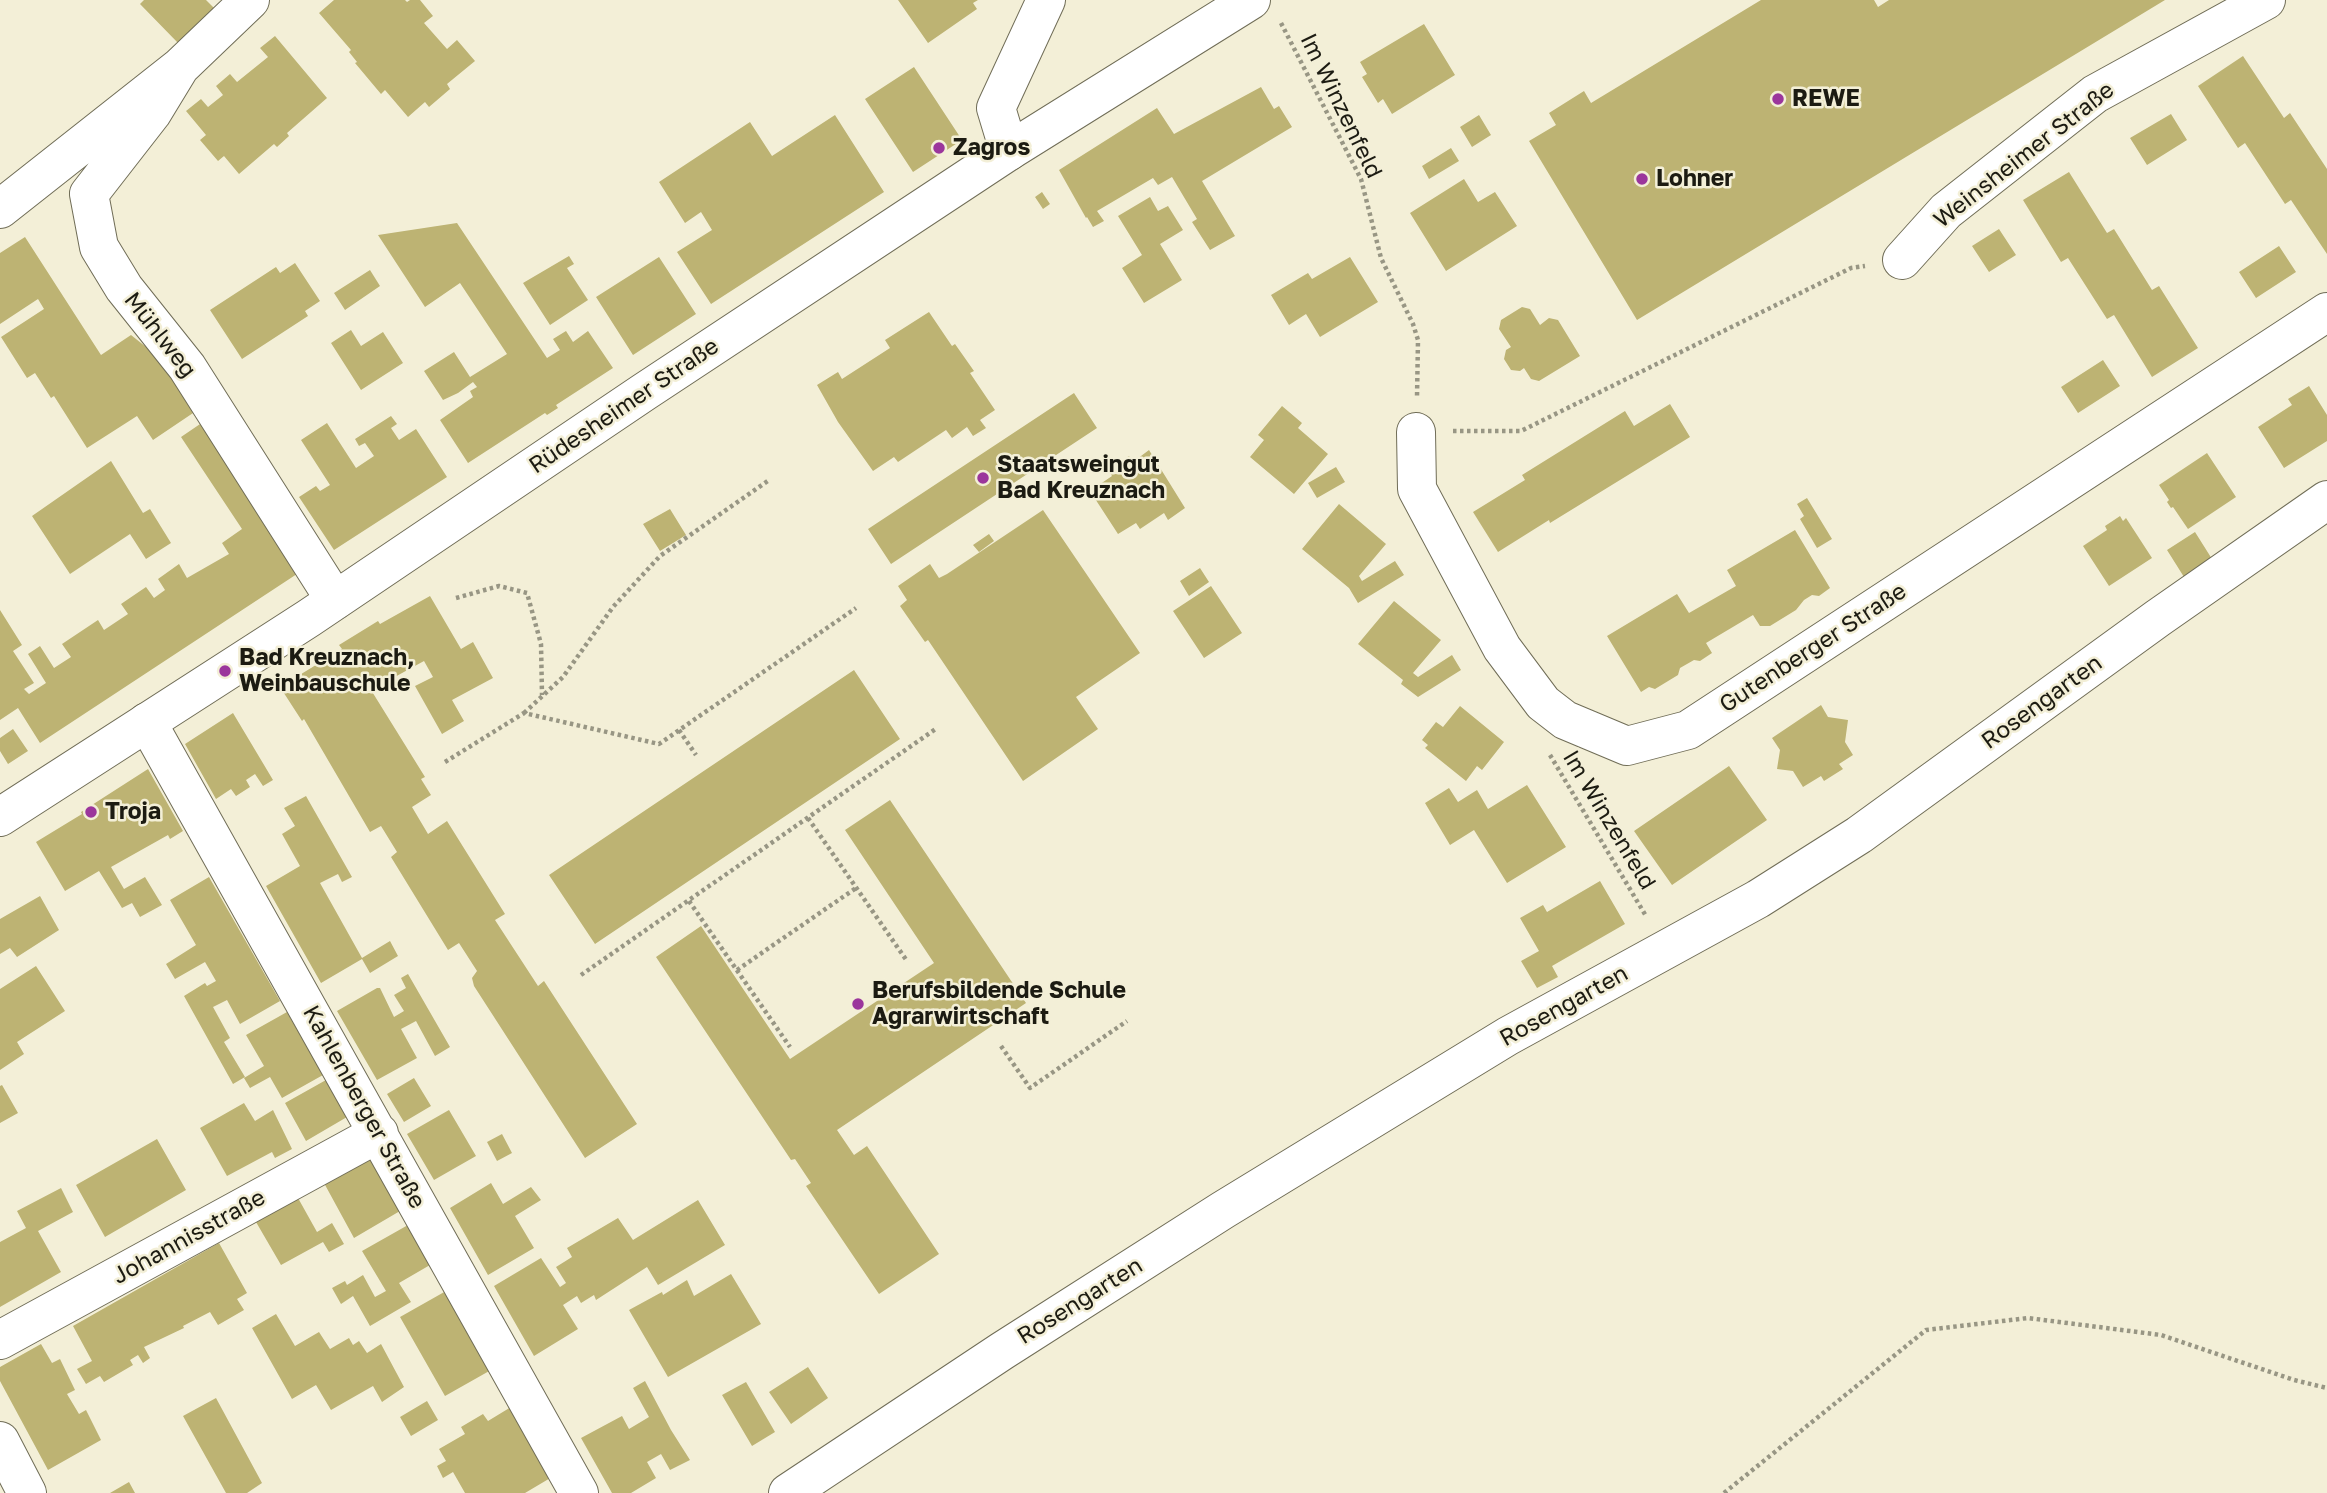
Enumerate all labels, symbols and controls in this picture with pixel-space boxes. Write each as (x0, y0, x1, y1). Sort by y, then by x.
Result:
street label: Im Winzenfeld (1294, 29, 1388, 183)
street label: Weinsheimer Straße (1928, 76, 2120, 234)
place label: REWE (1792, 85, 1860, 113)
marker: REWE (1770, 91, 1786, 107)
place label: Zagros (953, 134, 1030, 162)
marker: Zagros (931, 140, 947, 156)
place label: Lohner (1656, 165, 1733, 193)
marker: Lohner (1634, 171, 1650, 187)
street label: Mühlweg (118, 287, 202, 383)
street label: Rüdesheimer Straße (524, 332, 724, 480)
place label: Staatsweingut Bad Kreuznach (997, 451, 1165, 505)
marker: Staatsweingut Bad Kreuznach (975, 470, 991, 486)
street label: Gutenberger Straße (1714, 577, 1912, 719)
place label: Bad Kreuznach, Weinbauschule (239, 644, 414, 698)
street label: Rosengarten (1976, 649, 2108, 755)
marker: Bad Kreuznach, Weinbauschule (217, 663, 233, 679)
street label: Im Winzenfeld (1557, 745, 1661, 895)
place label: Troja (105, 798, 161, 826)
marker: Troja (83, 804, 99, 820)
street label: Rosengarten (1495, 959, 1633, 1053)
place label: Berufsbildende Schule Agrarwirtschaft (872, 977, 1126, 1031)
marker: Berufsbildende Schule Agrarwirtschaft (850, 996, 866, 1012)
street label: Kahlenberger Straße (297, 1001, 431, 1213)
street label: Johannisstraße (108, 1184, 270, 1290)
street label: Rosengarten (1012, 1252, 1148, 1350)

